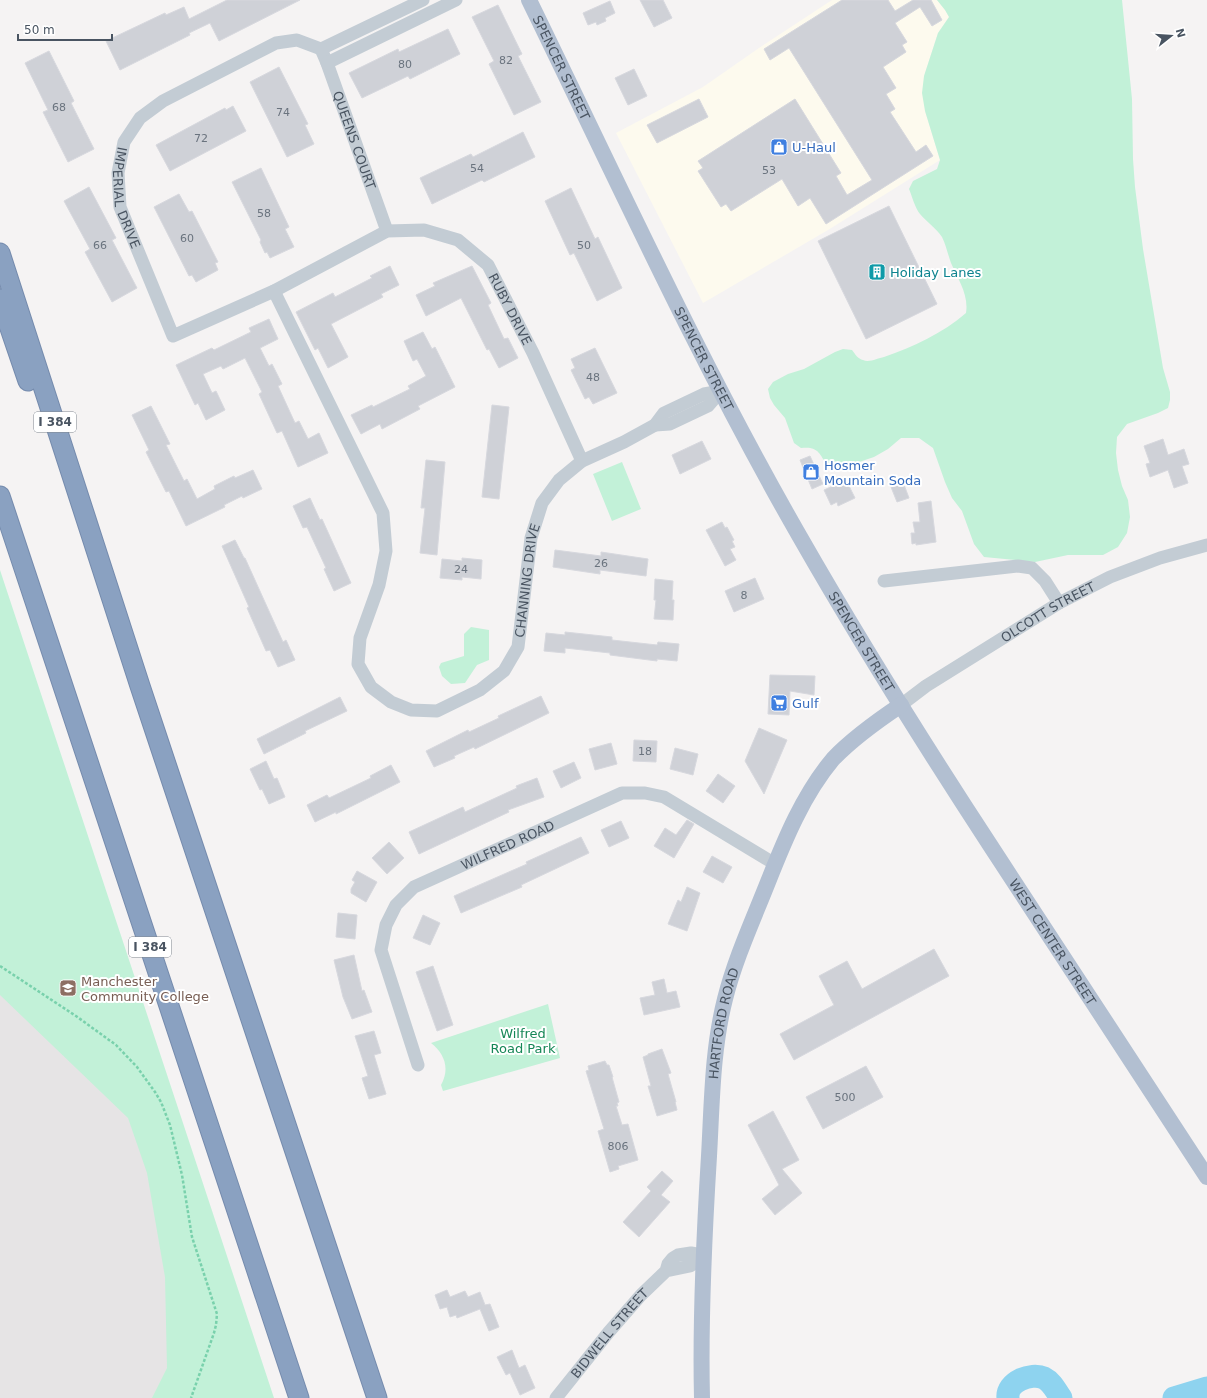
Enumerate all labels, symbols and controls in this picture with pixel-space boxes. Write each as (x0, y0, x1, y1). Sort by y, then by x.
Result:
street label: SPENCER STREET (530, 13, 593, 122)
scale bar (18, 16, 112, 42)
north arrow (1151, 16, 1191, 56)
text: 50 m (24, 23, 55, 37)
text: N (1173, 27, 1188, 40)
house number: 82 (499, 54, 513, 67)
house number: 80 (398, 58, 412, 71)
street label: QUEENS COURT (330, 89, 379, 191)
house number: 68 (52, 101, 66, 114)
house number: 74 (276, 106, 290, 119)
house number: 72 (194, 132, 208, 145)
shop icon: U-Haul (769, 137, 789, 157)
place label: U-Haul (792, 140, 836, 155)
street label: IMPERIAL DRIVE (110, 146, 144, 251)
house number: 54 (470, 162, 484, 175)
house number: 53 (762, 164, 776, 177)
house number: 58 (257, 207, 271, 220)
house number: 60 (180, 232, 194, 245)
house number: 66 (93, 239, 107, 252)
house number: 50 (577, 239, 591, 252)
building icon: Holiday Lanes (867, 262, 887, 282)
place label: Holiday Lanes (890, 265, 981, 280)
street label: RUBY DRIVE (486, 270, 535, 348)
street label: SPENCER STREET (672, 304, 737, 413)
house number: 48 (586, 371, 600, 384)
road number: I 384 (34, 412, 76, 432)
place label: Hosmer Mountain Soda (824, 458, 921, 488)
shop icon: Hosmer Mountain Soda (801, 462, 821, 482)
street label: CHANNING DRIVE (512, 521, 543, 638)
house number: 26 (594, 557, 608, 570)
house number: 24 (454, 563, 468, 576)
street label: OLCOTT STREET (998, 579, 1097, 645)
house number: 8 (741, 589, 748, 602)
street label: SPENCER STREET (826, 589, 898, 694)
supermarket icon: Gulf (769, 693, 789, 713)
place label: Gulf (792, 696, 819, 711)
house number: 18 (638, 745, 652, 758)
street label: WILFRED ROAD (459, 817, 557, 872)
street label: WEST CENTER STREET (1006, 876, 1099, 1008)
road number: I 384 (129, 937, 171, 957)
street label: HARTFORD ROAD (706, 965, 741, 1080)
place label: Manchester Community College (81, 974, 209, 1004)
school or university icon: Manchester Community College (58, 978, 78, 998)
park label: Wilfred Road Park (491, 1026, 556, 1056)
house number: 500 (835, 1091, 856, 1104)
house number: 806 (608, 1140, 629, 1153)
street label: BIDWELL STREET (568, 1285, 651, 1381)

